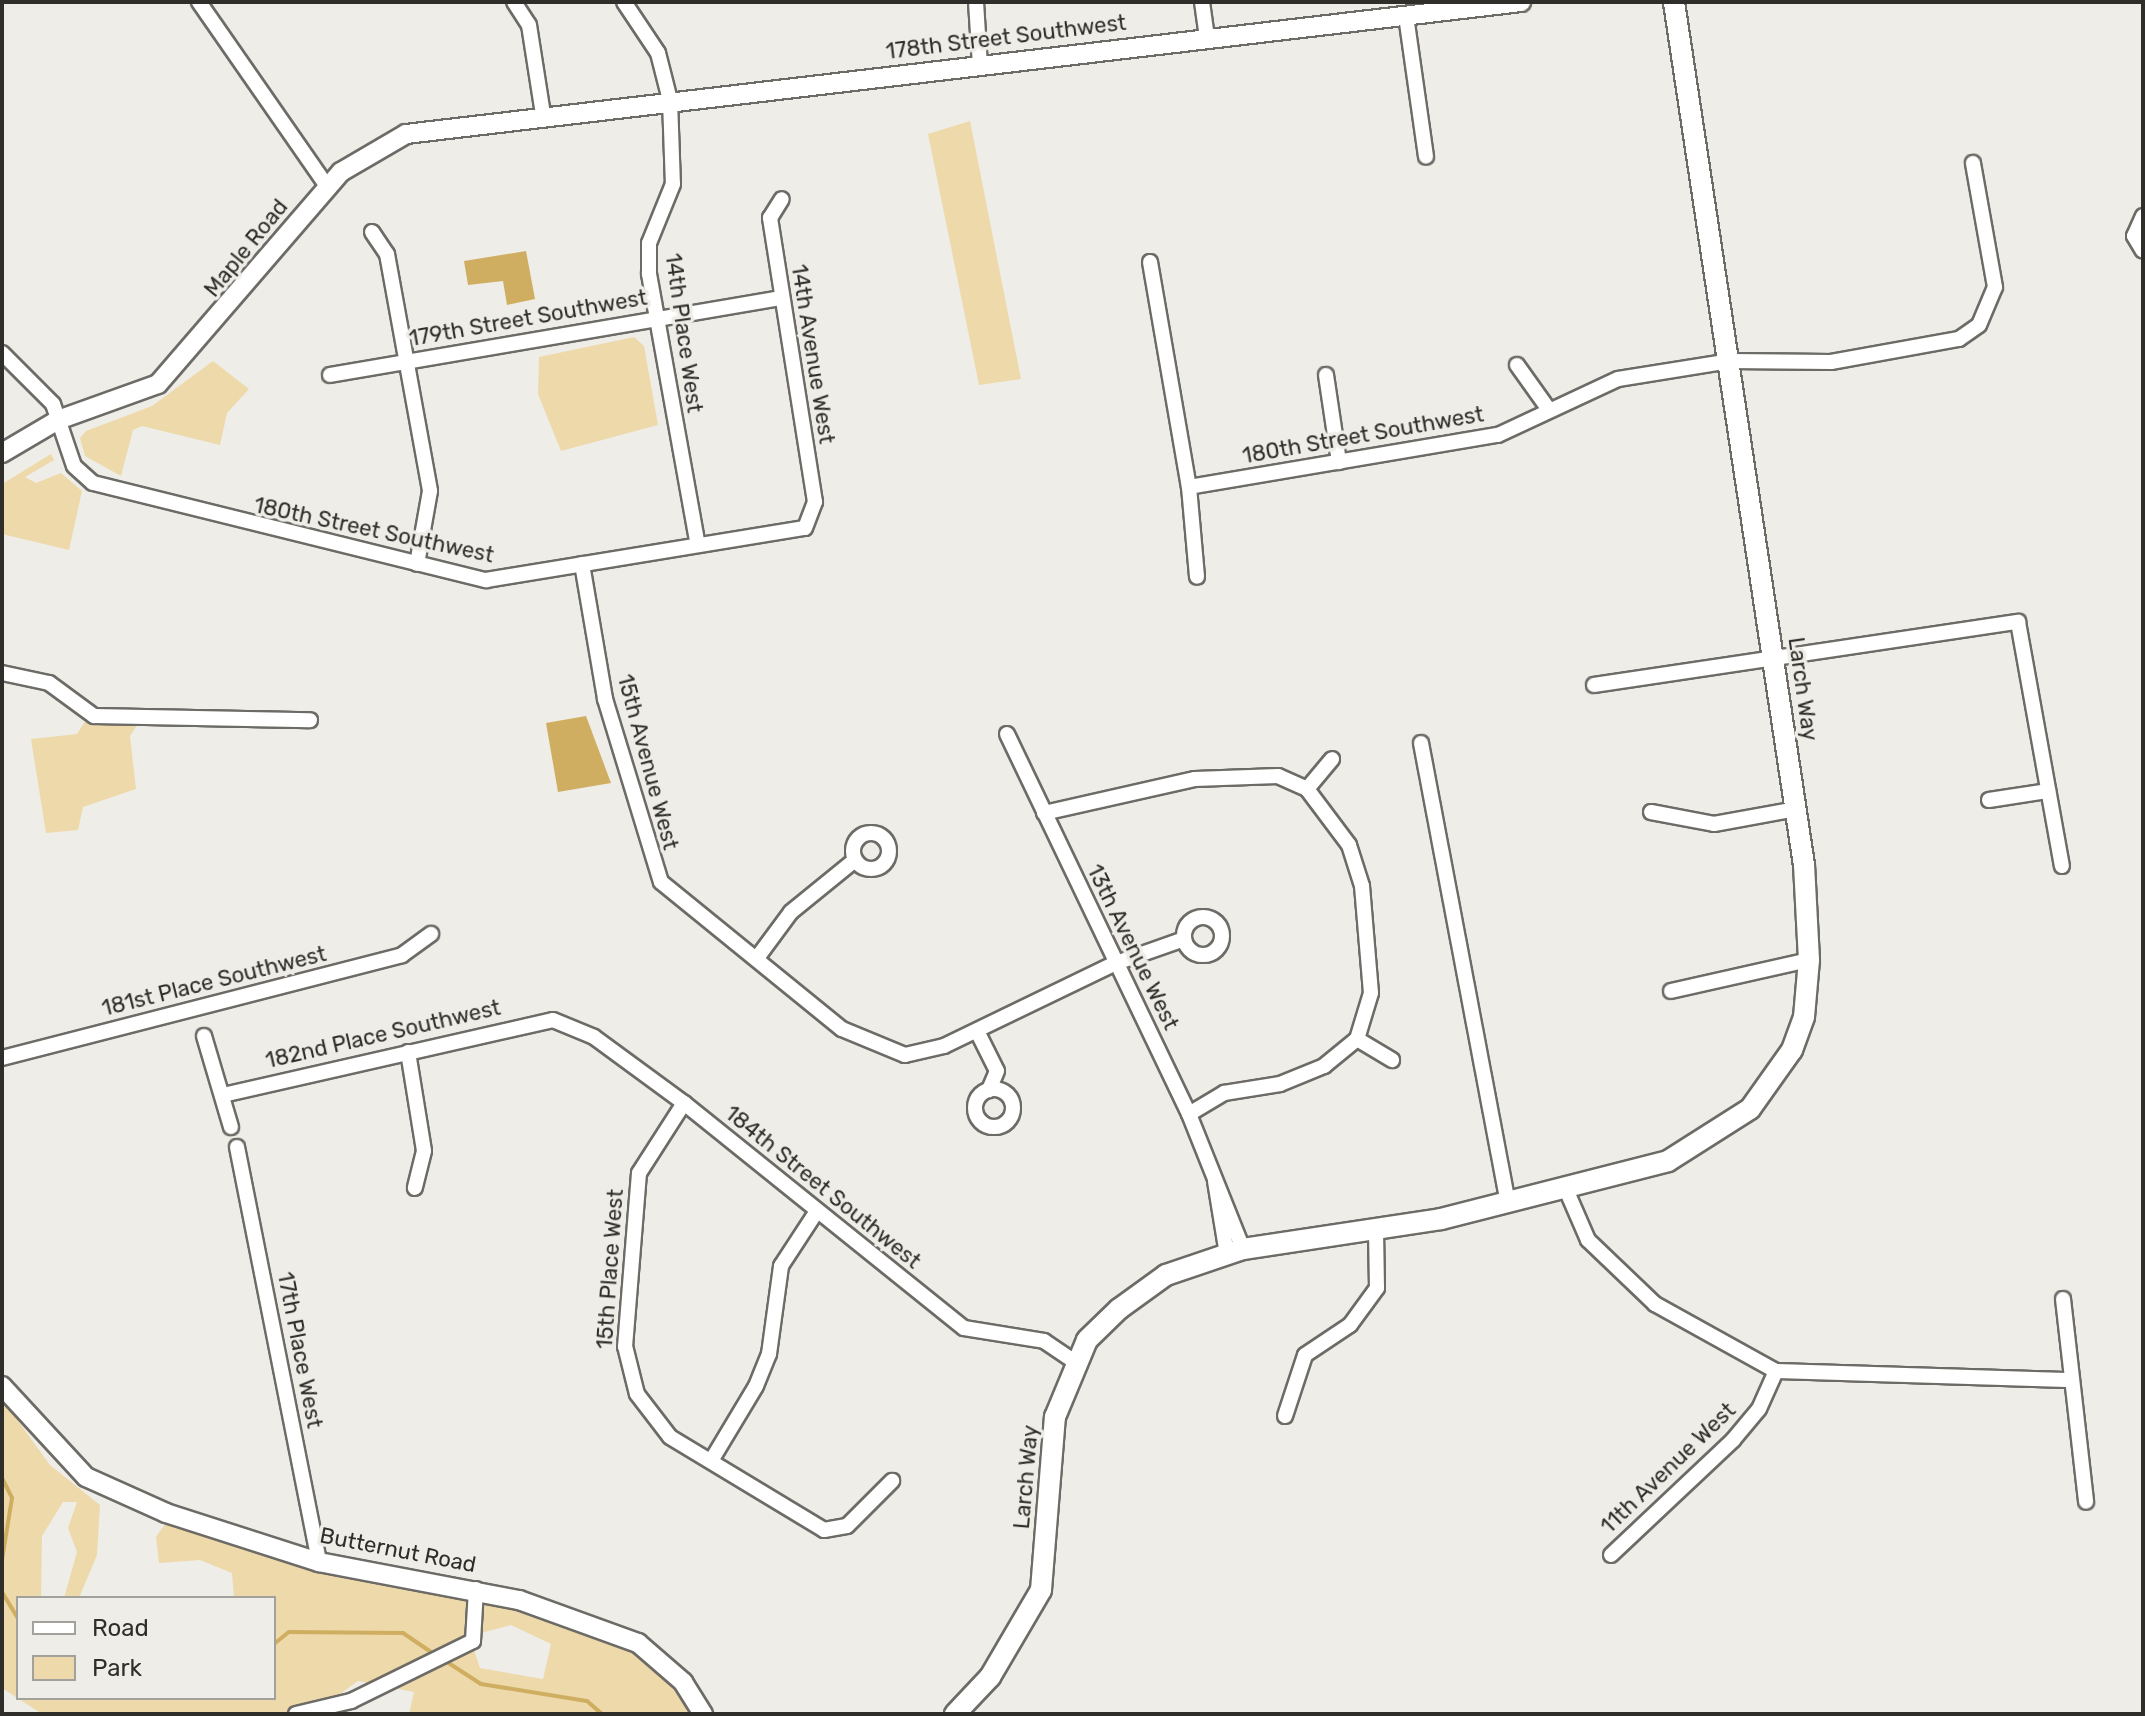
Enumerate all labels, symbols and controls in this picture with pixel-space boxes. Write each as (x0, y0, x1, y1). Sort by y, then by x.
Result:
street label: 178th Street Southwest (884, 9, 1128, 65)
street label: Maple Road (199, 194, 293, 302)
street label: 14th Place West (660, 251, 708, 415)
street label: 14th Avenue West (786, 262, 840, 446)
street label: 179th Street Southwest (407, 284, 649, 352)
street label: 180th Street Southwest (1240, 401, 1486, 469)
street label: 180th Street Southwest (252, 492, 496, 568)
street label: Larch Way (1783, 635, 1823, 743)
street label: 15th Avenue West (612, 671, 684, 853)
street label: 13th Avenue West (1081, 860, 1185, 1034)
street label: 181st Place Southwest (99, 940, 329, 1022)
street label: 182nd Place Southwest (263, 994, 503, 1074)
street label: 184th Street Southwest (720, 1100, 926, 1274)
street label: 15th Place West (591, 1188, 629, 1350)
street label: 17th Place West (272, 1270, 328, 1430)
street label: 11th Avenue West (1595, 1397, 1741, 1539)
street label: Larch Way (1008, 1424, 1044, 1530)
street label: Butternut Road (318, 1522, 478, 1578)
legend (16, 1596, 276, 1700)
text: Road (92, 1614, 149, 1642)
text: Park (92, 1654, 142, 1682)

